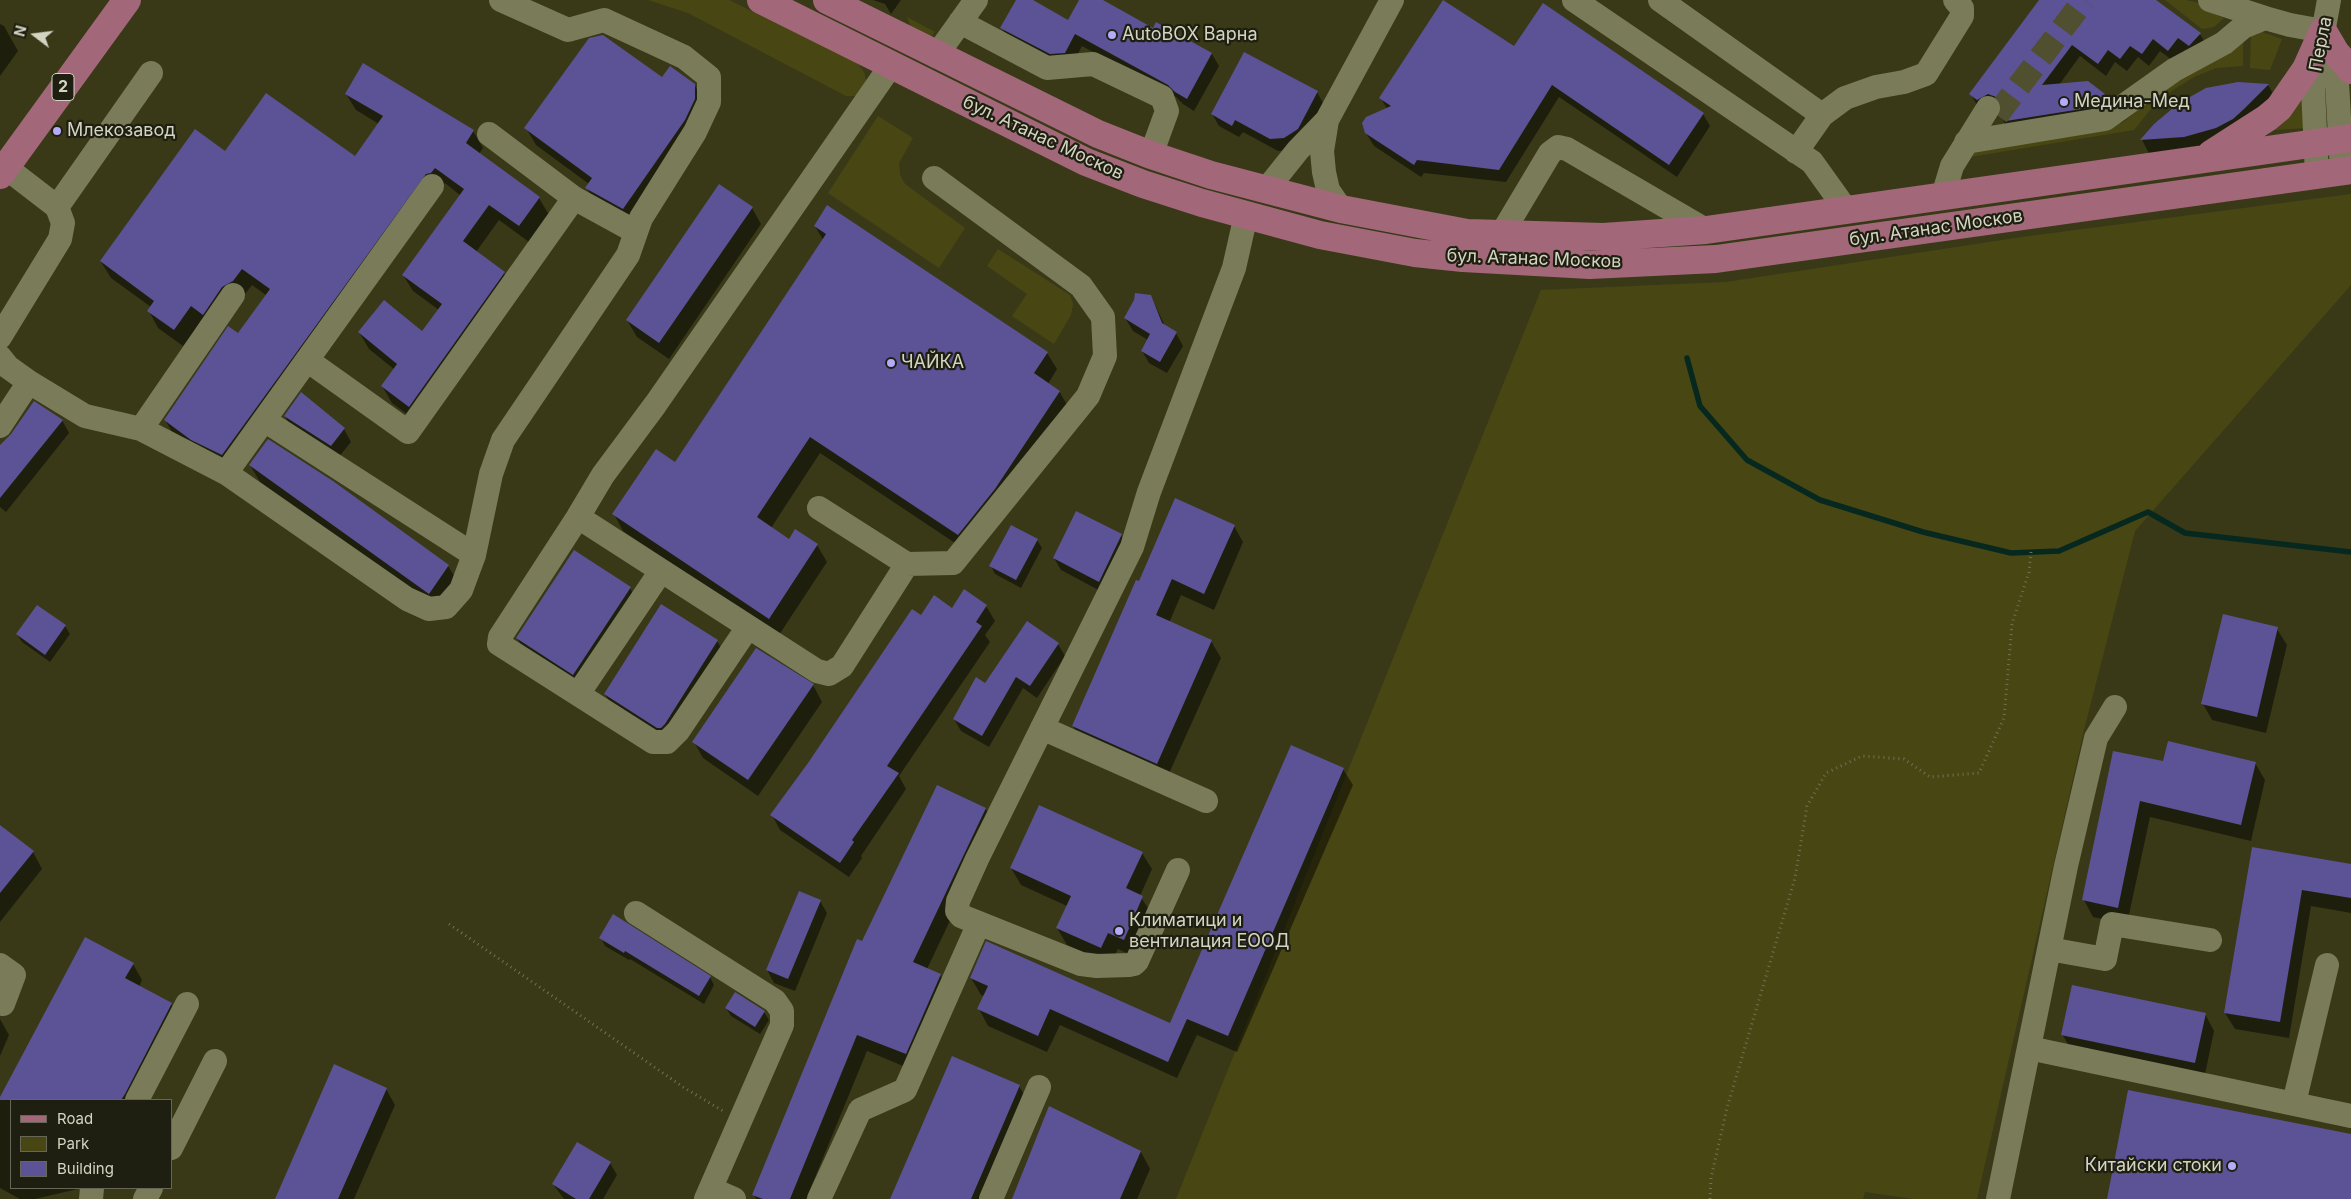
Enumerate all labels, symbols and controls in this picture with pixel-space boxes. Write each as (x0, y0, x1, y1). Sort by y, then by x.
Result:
north arrow (10, 10, 60, 60)
street label: Перла (2305, 15, 2337, 73)
text: N (10, 24, 30, 38)
place label: AutoBOX Варна (1122, 24, 1257, 46)
marker: AutoBOX Варна (1106, 29, 1118, 41)
road number: 2 (52, 74, 74, 100)
street label: бул. Атанас Москов (959, 91, 1127, 185)
place label: Медина-Мед (2074, 91, 2190, 113)
marker: Медина-Мед (2058, 96, 2070, 108)
place label: Млекозавод (67, 120, 176, 142)
marker: Млекозавод (51, 125, 63, 137)
street label: бул. Атанас Москов (1848, 205, 2024, 251)
street label: бул. Атанас Москов (1446, 245, 1622, 273)
place label: ЧАЙКА (901, 352, 964, 374)
marker: ЧАЙКА (885, 357, 897, 369)
place label: Климатици и вентилация ЕООД (1129, 910, 1290, 952)
marker: Климатици и вентилация ЕООД (1113, 925, 1125, 937)
legend (10, 1099, 172, 1189)
text: Road (57, 1109, 93, 1128)
text: Park (57, 1134, 89, 1153)
place label: Китайски стоки (2085, 1155, 2222, 1177)
text: Building (57, 1159, 114, 1178)
marker: Китайски стоки (2226, 1160, 2238, 1172)

